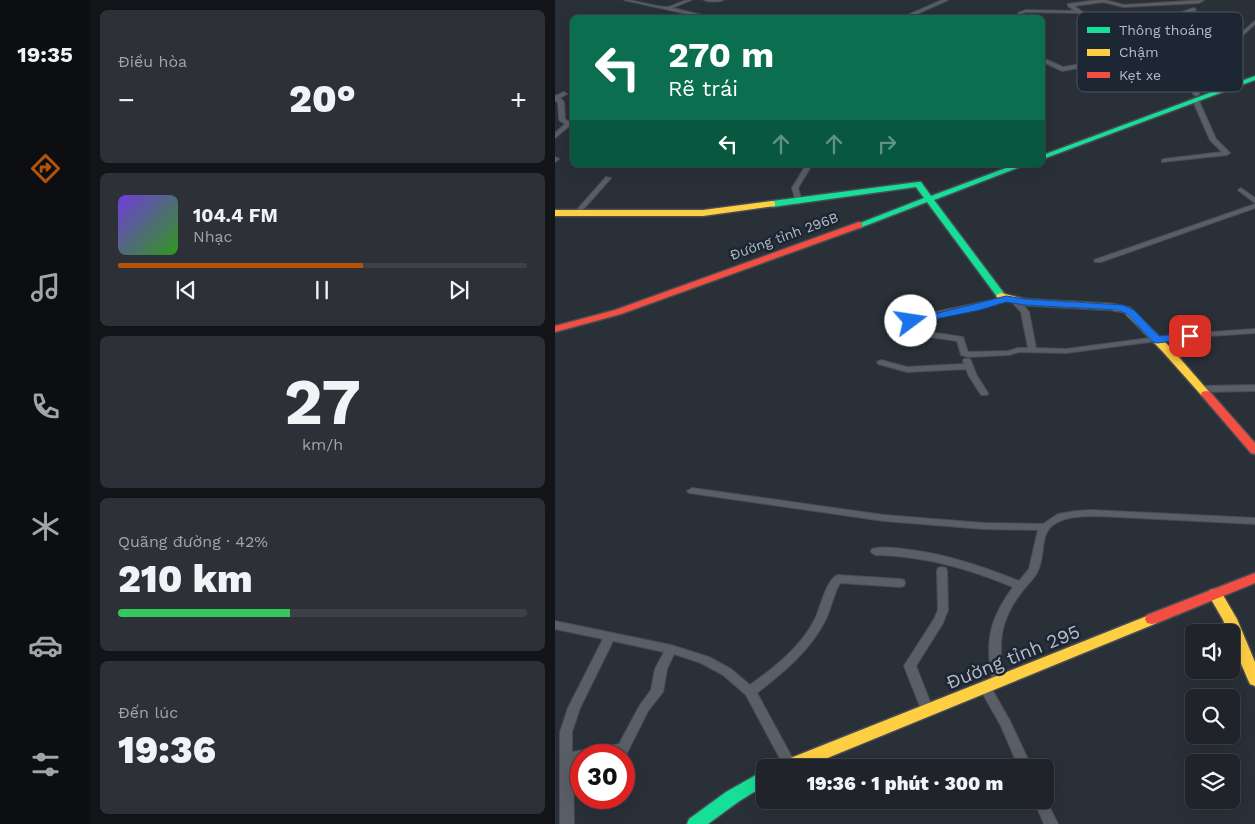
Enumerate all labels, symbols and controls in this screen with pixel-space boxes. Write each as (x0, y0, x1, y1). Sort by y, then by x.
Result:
legend (1077, 12, 1243, 92)
text: Thông thoáng (1119, 22, 1212, 38)
text: 270 m (668, 34, 774, 76)
icon: left (585, 35, 650, 100)
text: 19:35 (17, 42, 73, 67)
text: Chậm (1119, 44, 1159, 60)
text: Điều hòa (118, 52, 187, 71)
text: Kẹt xe (1119, 67, 1161, 83)
text: Rẽ trái (668, 76, 738, 101)
text: 20° (289, 77, 356, 121)
text: − (118, 83, 135, 116)
text: + (510, 83, 527, 116)
icon: left (714, 130, 742, 158)
icon: ahead (767, 130, 795, 158)
icon: ahead (820, 130, 848, 158)
icon: right (873, 130, 901, 158)
icon: directions (28, 151, 63, 186)
text: 104.4 FM (193, 204, 278, 227)
street label: Đường tỉnh 296B (728, 209, 840, 263)
text: Nhạc (193, 227, 233, 246)
icon: music (28, 270, 63, 305)
icon: previous (172, 276, 200, 304)
icon: pause (308, 276, 336, 304)
icon: next (445, 276, 473, 304)
position arrow (884, 294, 936, 346)
pin (1169, 315, 1211, 357)
icon: arrive (1176, 322, 1204, 350)
text: 27 (284, 364, 361, 440)
icon: phone (28, 389, 63, 424)
text: km/h (302, 435, 343, 454)
icon: climate (28, 509, 63, 544)
text: Quãng đường · 42% (118, 532, 268, 551)
text: 210 km (118, 557, 253, 601)
street label: Đường tỉnh 295 (943, 620, 1083, 694)
map controls (1185, 624, 1240, 809)
button: sound (1185, 624, 1240, 679)
icon: car (28, 628, 63, 663)
button: search (1185, 689, 1240, 744)
text: Đến lúc (118, 703, 178, 722)
text: 19:36 (118, 728, 216, 772)
speed limit sign: 30 (570, 744, 635, 809)
icon: filters (28, 747, 63, 782)
button: layers (1185, 754, 1240, 809)
text: 19:36 · 1 phút · 300 m (807, 772, 1003, 795)

